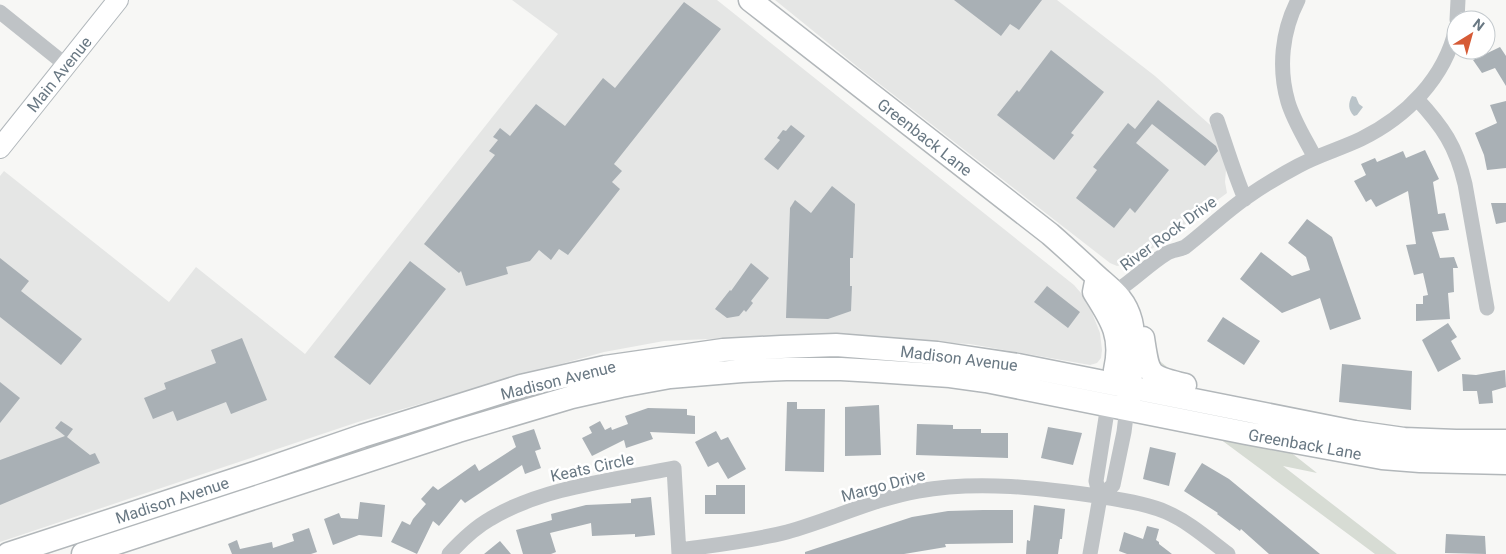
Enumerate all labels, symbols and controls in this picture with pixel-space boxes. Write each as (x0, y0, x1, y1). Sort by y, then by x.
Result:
north arrow (1446, 10, 1496, 60)
text: N (1470, 15, 1488, 34)
street label: Main Avenue (23, 33, 96, 116)
street label: Greenback Lane (874, 95, 976, 180)
street label: River Rock Drive (1116, 192, 1220, 275)
street label: Madison Avenue (899, 342, 1019, 375)
street label: Madison Avenue (499, 357, 618, 404)
street label: Greenback Lane (1247, 425, 1363, 464)
street label: Keats Circle (549, 449, 636, 486)
street label: Margo Drive (839, 465, 927, 506)
street label: Madison Avenue (113, 473, 231, 528)

